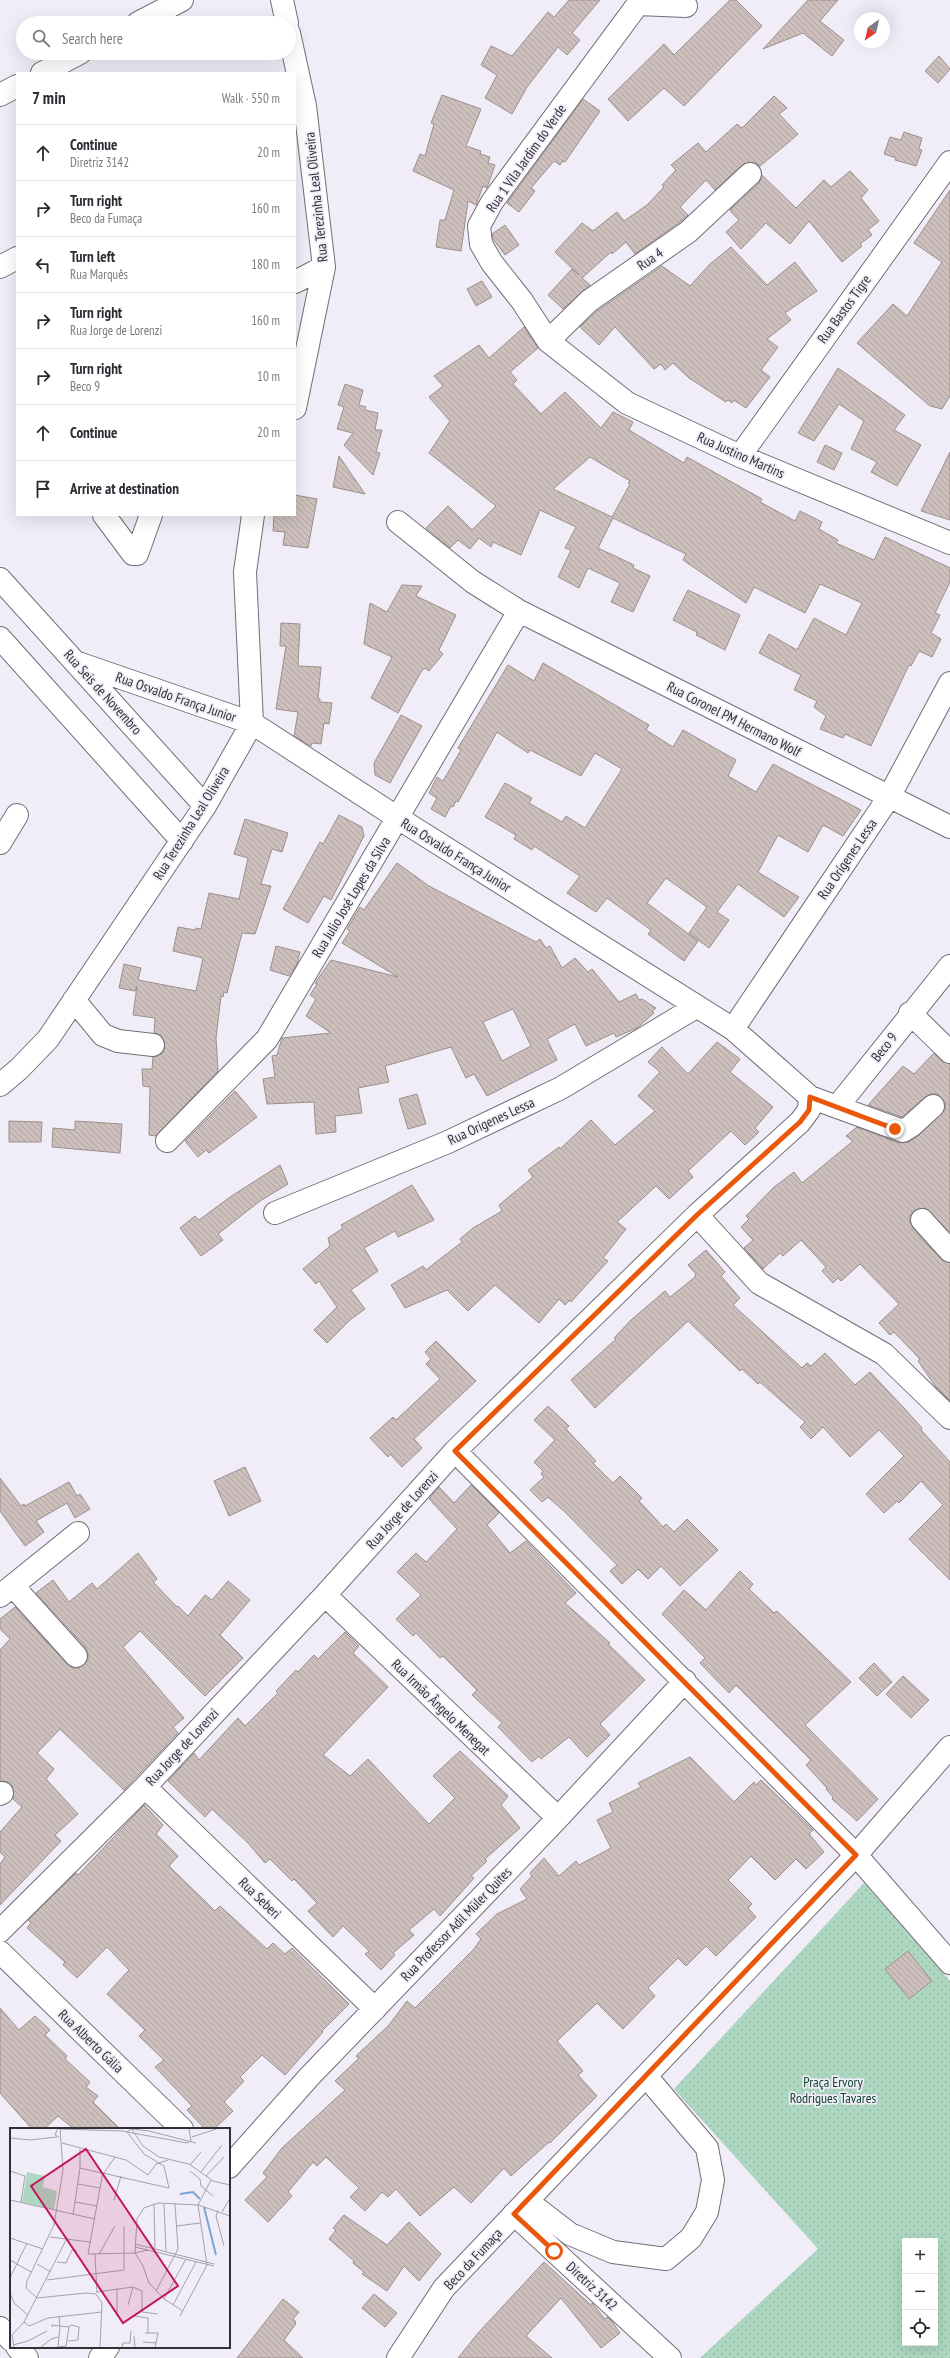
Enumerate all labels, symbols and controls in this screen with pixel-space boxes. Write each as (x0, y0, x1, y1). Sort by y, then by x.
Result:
north arrow (854, 12, 890, 48)
search box (16, 16, 296, 60)
icon: search (30, 27, 52, 49)
text: Search here (62, 29, 123, 48)
text: 7 min (32, 87, 66, 109)
text: Walk · 550 m (222, 90, 280, 107)
street label: Rua 1 Vila Jardim do Verde (482, 100, 570, 215)
street label: Rua Terezinha Leal Oliveira (300, 131, 332, 263)
text: Continue (70, 135, 117, 154)
icon: ahead (32, 142, 54, 164)
text: 20 m (257, 144, 280, 161)
text: Diretriz 3142 (70, 154, 129, 171)
text: Turn right (70, 191, 122, 210)
icon: right (32, 198, 54, 220)
text: 160 m (251, 200, 280, 217)
text: Beco da Fumaça (70, 210, 142, 227)
street label: Rua 4 (634, 243, 667, 274)
text: Turn left (70, 247, 115, 266)
icon: left (32, 254, 54, 276)
text: 180 m (251, 256, 280, 273)
text: Rua Marquês (70, 266, 128, 283)
street label: Rua Bastos Tigre (813, 271, 875, 347)
text: Turn right (70, 303, 122, 322)
icon: right (32, 310, 54, 332)
text: 160 m (251, 312, 280, 329)
text: Rua Jorge de Lorenzi (70, 322, 162, 339)
text: Turn right (70, 359, 122, 378)
icon: right (32, 366, 54, 388)
text: 10 m (257, 368, 280, 385)
text: Beco 9 (70, 378, 100, 395)
icon: ahead (32, 422, 54, 444)
text: Continue (70, 423, 117, 442)
text: 20 m (257, 424, 280, 441)
street label: Rua Justino Martins (694, 428, 788, 482)
icon: arrive (32, 478, 54, 500)
text: Arrive at destination (70, 479, 179, 498)
street label: Rua Seis de Novembro (60, 646, 146, 738)
street label: Rua Osvaldo França Junior (113, 668, 239, 726)
street label: Rua Coronel PM Hermano Wolf (664, 677, 804, 761)
street label: Rua Terezinha Leal Oliveira (149, 763, 233, 883)
street label: Rua Osvaldo França Junior (398, 814, 515, 896)
street label: Rua Orígenes Lessa (813, 815, 881, 903)
street label: Rua Julio José Lopes da Silva (308, 833, 394, 961)
street label: Beco 9 (867, 1029, 901, 1065)
street label: Rua Orígenes Lessa (445, 1093, 537, 1149)
route end (886, 1120, 904, 1138)
street label: Rua Jorge de Lorenzi (362, 1467, 442, 1553)
street label: Rua Irmão Ângelo Menegat (388, 1655, 494, 1759)
street label: Rua Jorge de Lorenzi (142, 1705, 222, 1789)
street label: Rua Professor Adil Müler Quites (397, 1863, 515, 1985)
street label: Rua Seberi (235, 1874, 285, 1922)
street label: Rua Alberto Gália (55, 2005, 127, 2077)
park label: Praça Ervory Rodrigues Tavares (790, 2073, 876, 2107)
inset map (10, 2128, 230, 2348)
street label: Beco da Fumaça (440, 2224, 506, 2294)
map controls (902, 2238, 938, 2346)
button: + (902, 2238, 938, 2274)
route start (545, 2242, 563, 2260)
street label: Diretriz 3142 (563, 2258, 621, 2314)
button: − (902, 2274, 938, 2310)
button: locate (902, 2310, 938, 2346)

